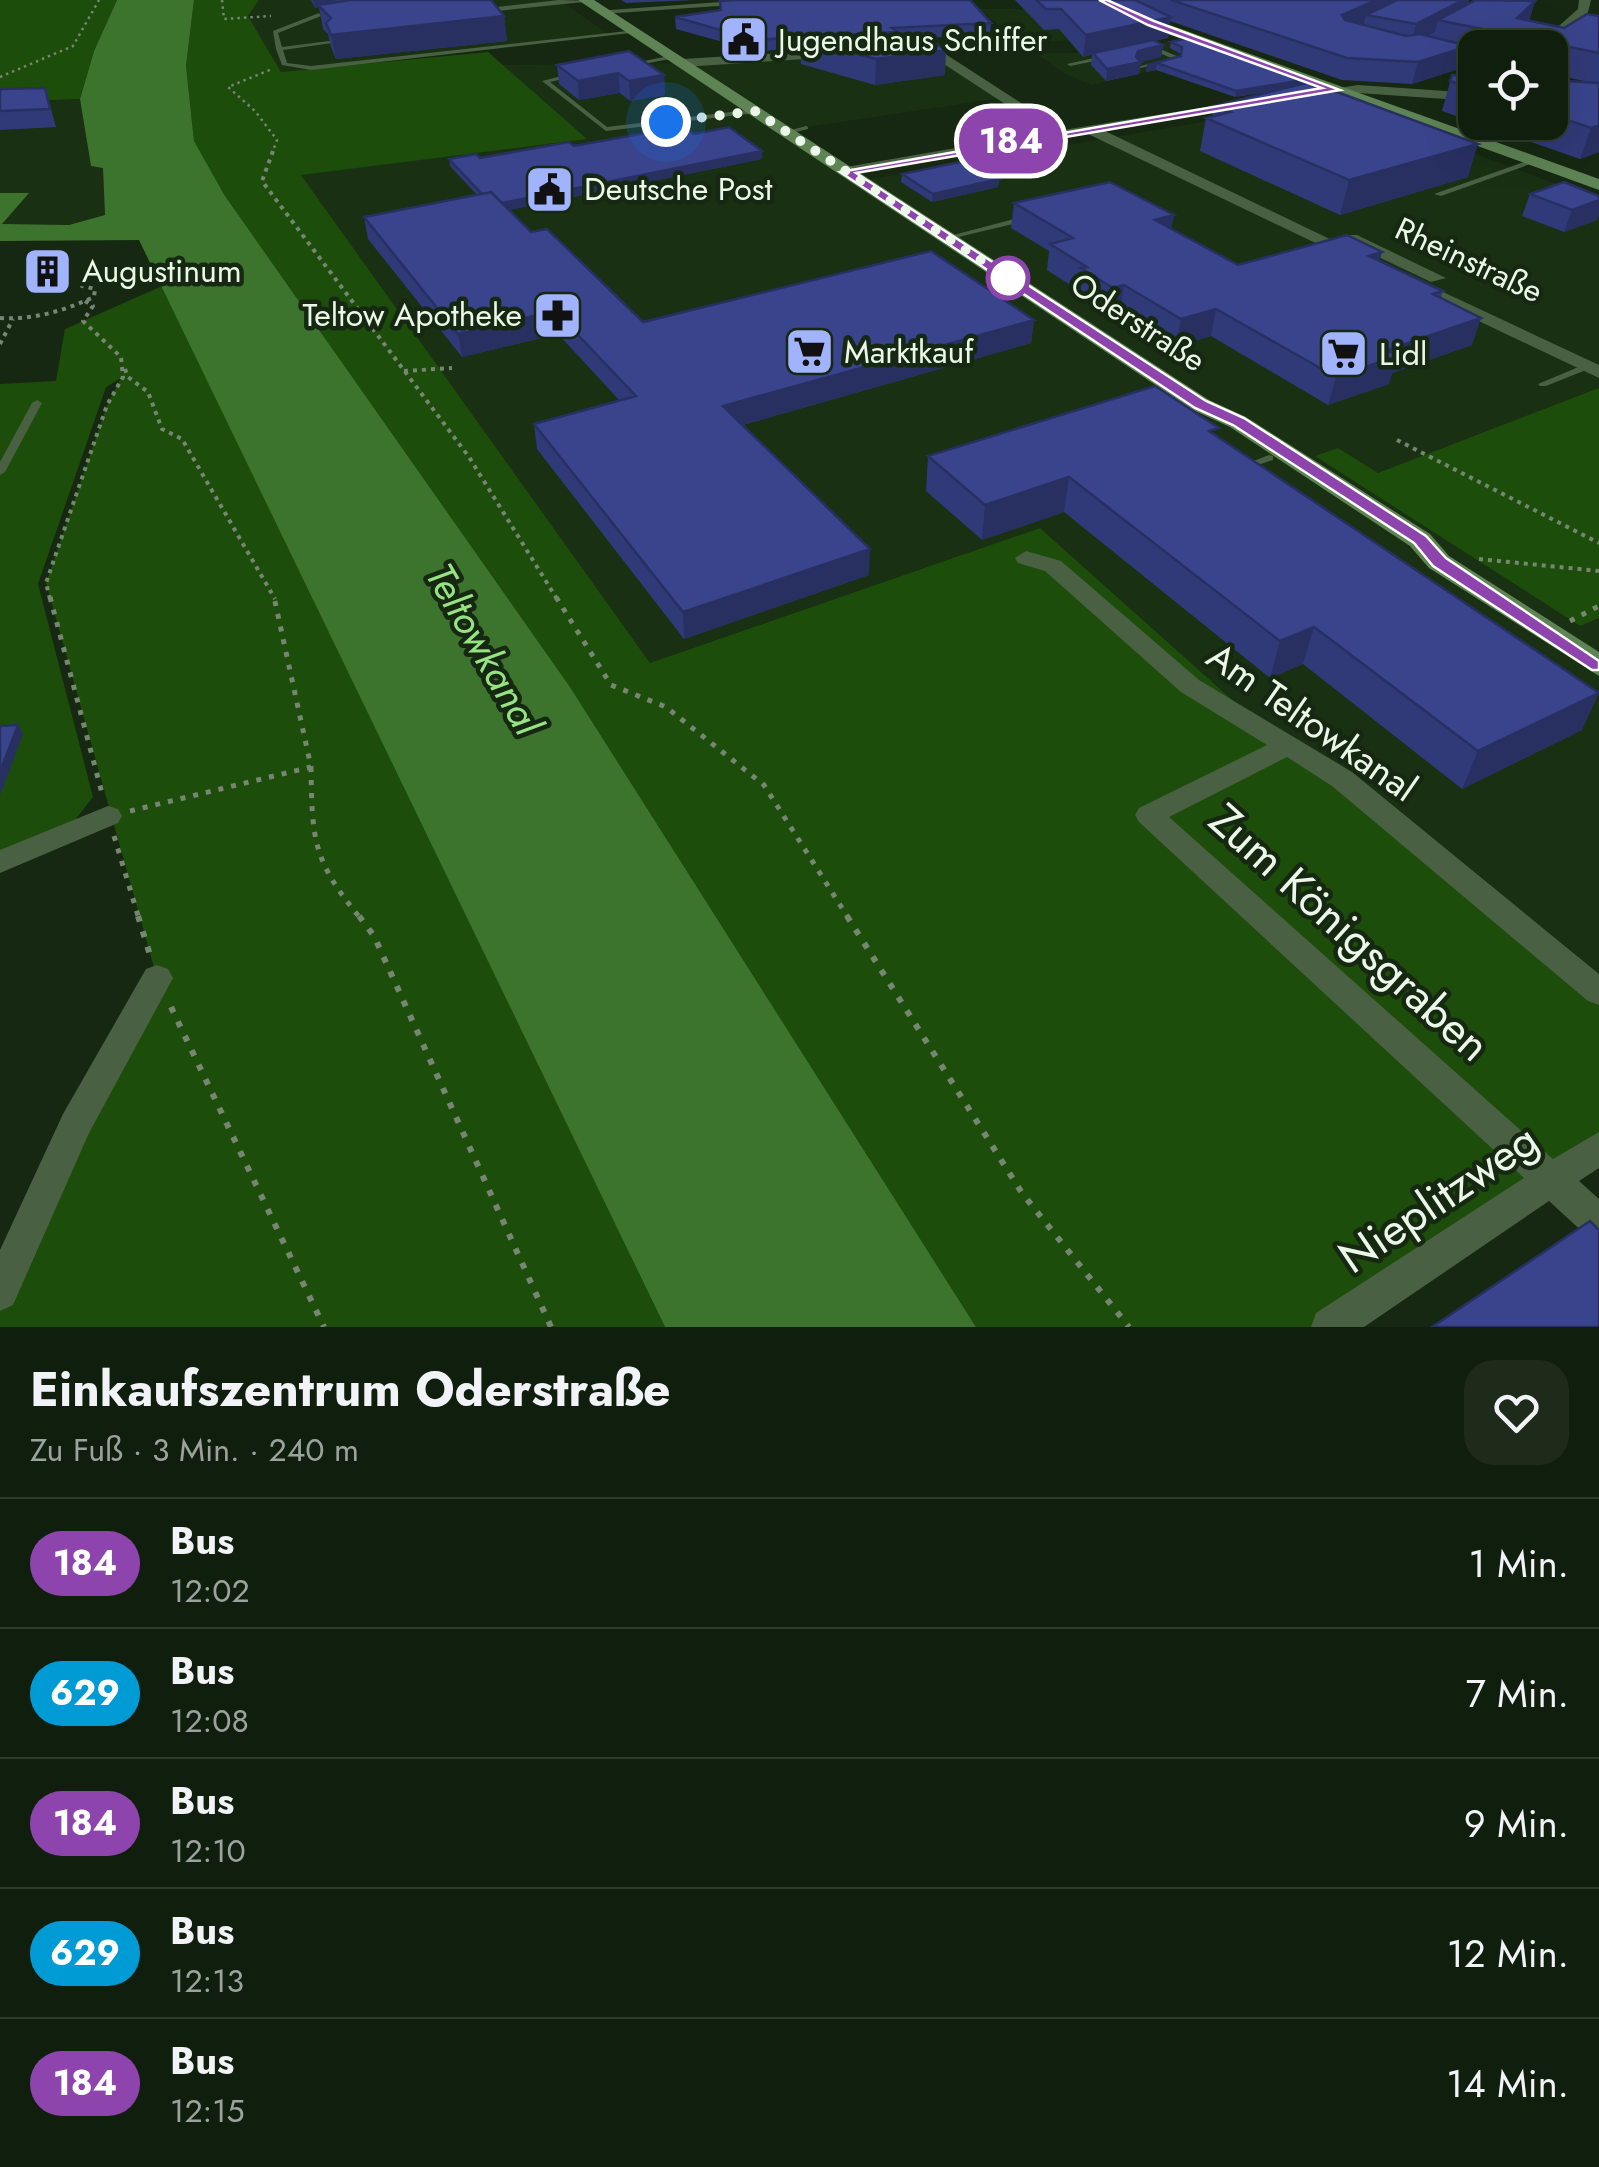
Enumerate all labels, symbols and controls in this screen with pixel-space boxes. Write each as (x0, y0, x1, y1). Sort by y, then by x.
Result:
public building icon: Jugendhaus Schiffer (717, 14, 769, 66)
place label: Jugendhaus Schiffer (774, 17, 1047, 63)
map controls (1458, 30, 1568, 140)
button: locate (1458, 30, 1568, 140)
your location (641, 97, 691, 147)
line badge: 184 (954, 108, 1068, 174)
text: 184 (979, 116, 1043, 166)
public building icon: Deutsche Post (523, 163, 575, 215)
place label: Deutsche Post (584, 166, 773, 212)
street label: Rheinstraße (1388, 206, 1550, 314)
building icon: Augustinum (21, 245, 73, 297)
place label: Augustinum (82, 248, 242, 294)
unlabelled marker (987, 257, 1029, 299)
street label: Oderstraße (1062, 261, 1214, 383)
pharmacy icon: Teltow Apotheke (531, 289, 583, 341)
place label: Teltow Apotheke (303, 292, 522, 338)
supermarket icon: Marktkauf (783, 326, 835, 378)
supermarket icon: Lidl (1318, 328, 1370, 380)
place label: Marktkauf (844, 329, 974, 375)
place label: Lidl (1379, 331, 1427, 377)
water label: Teltowkanal (411, 552, 558, 748)
street label: Am Teltowkanal (1196, 629, 1429, 814)
street label: Zum Königsgraben (1195, 788, 1505, 1076)
street label: Nieplitzweg (1325, 1108, 1551, 1289)
text: Einkaufszentrum Oderstraße (30, 1355, 671, 1424)
button: heart (1464, 1360, 1569, 1465)
text: Zu Fuß · 3 Min. · 240 m (30, 1427, 359, 1473)
text: Bus (170, 1513, 234, 1568)
text: 1 Min. (1468, 1536, 1569, 1591)
text: 184 (53, 1538, 117, 1588)
text: 12:02 (170, 1568, 250, 1614)
text: Bus (170, 1643, 234, 1698)
text: 7 Min. (1466, 1666, 1569, 1721)
text: 629 (50, 1668, 120, 1718)
text: 12:08 (170, 1698, 249, 1744)
text: Bus (170, 1773, 234, 1828)
text: 9 Min. (1464, 1796, 1569, 1851)
text: 184 (53, 1798, 117, 1848)
text: 12:10 (170, 1828, 246, 1874)
text: Bus (170, 1903, 234, 1958)
text: 12 Min. (1447, 1926, 1569, 1981)
text: 629 (50, 1928, 120, 1978)
text: 12:13 (170, 1958, 244, 2004)
text: Bus (170, 2033, 234, 2088)
text: 14 Min. (1446, 2056, 1569, 2111)
text: 184 (53, 2058, 117, 2108)
text: 12:15 (170, 2088, 245, 2134)

